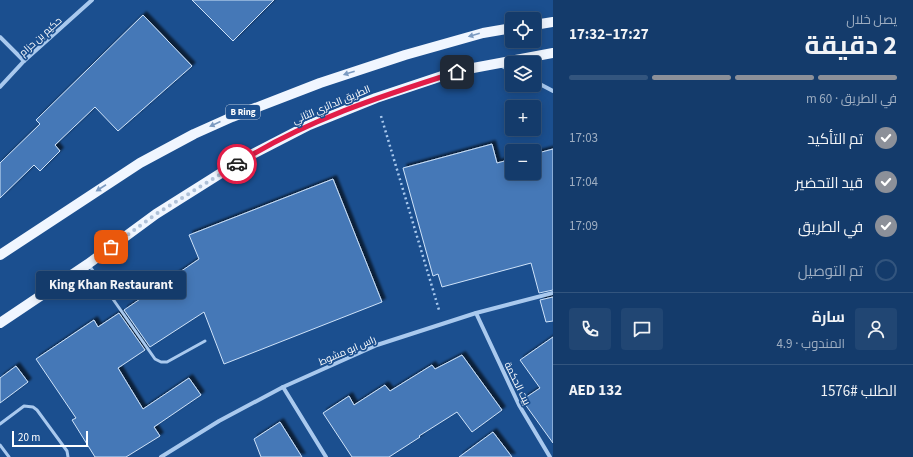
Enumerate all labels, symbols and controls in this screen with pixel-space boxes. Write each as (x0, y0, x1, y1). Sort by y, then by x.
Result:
text: يصل خلال (846, 11, 897, 29)
map controls (505, 12, 541, 180)
button: locate (505, 12, 541, 48)
street label: حكيم بن حزام (16, 14, 65, 60)
text: 17:27–17:32 (569, 24, 649, 45)
text: 2 دقيقة (805, 27, 897, 64)
one-way arrow (467, 32, 479, 38)
pin (440, 55, 474, 89)
button: layers (505, 56, 541, 92)
icon: home (446, 61, 468, 83)
one-way arrow (343, 70, 355, 76)
street label: الطريق الدائري الثاني (290, 82, 372, 128)
text: في الطريق · 60 m (806, 90, 897, 108)
button: + (505, 100, 541, 136)
road number: B Ring (226, 105, 260, 119)
one-way arrow (209, 121, 221, 128)
icon: check (875, 127, 897, 149)
text: 17:03 (569, 129, 598, 147)
text: تم التأكيد (807, 129, 863, 150)
courier (217, 144, 257, 184)
button: − (505, 144, 541, 180)
icon: car (226, 153, 248, 175)
icon: check (875, 171, 897, 193)
text: 17:04 (569, 173, 598, 191)
text: قيد التحضير (795, 173, 863, 194)
one-way arrow (96, 184, 107, 191)
icon: check (875, 215, 897, 237)
text: 17:09 (569, 217, 598, 235)
text: في الطريق (798, 217, 863, 238)
pin (94, 230, 128, 264)
icon: bag (100, 236, 122, 258)
text: تم التوصيل (798, 261, 863, 282)
callout: King Khan Restaurant (36, 271, 186, 299)
text: King Khan Restaurant (49, 276, 173, 294)
text: سارة (812, 307, 845, 328)
button: phone (569, 308, 611, 350)
button: chat (621, 308, 663, 350)
button: person (855, 308, 897, 350)
street label: راس ابو مشوط (317, 333, 378, 369)
text: المندوب · 4.9 (776, 335, 845, 353)
street label: بيت الحكمة (501, 360, 534, 407)
text: AED 132 (569, 380, 622, 401)
text: الطلب #1576 (820, 381, 897, 402)
scale bar (12, 429, 88, 448)
text: 20 m (18, 430, 40, 445)

